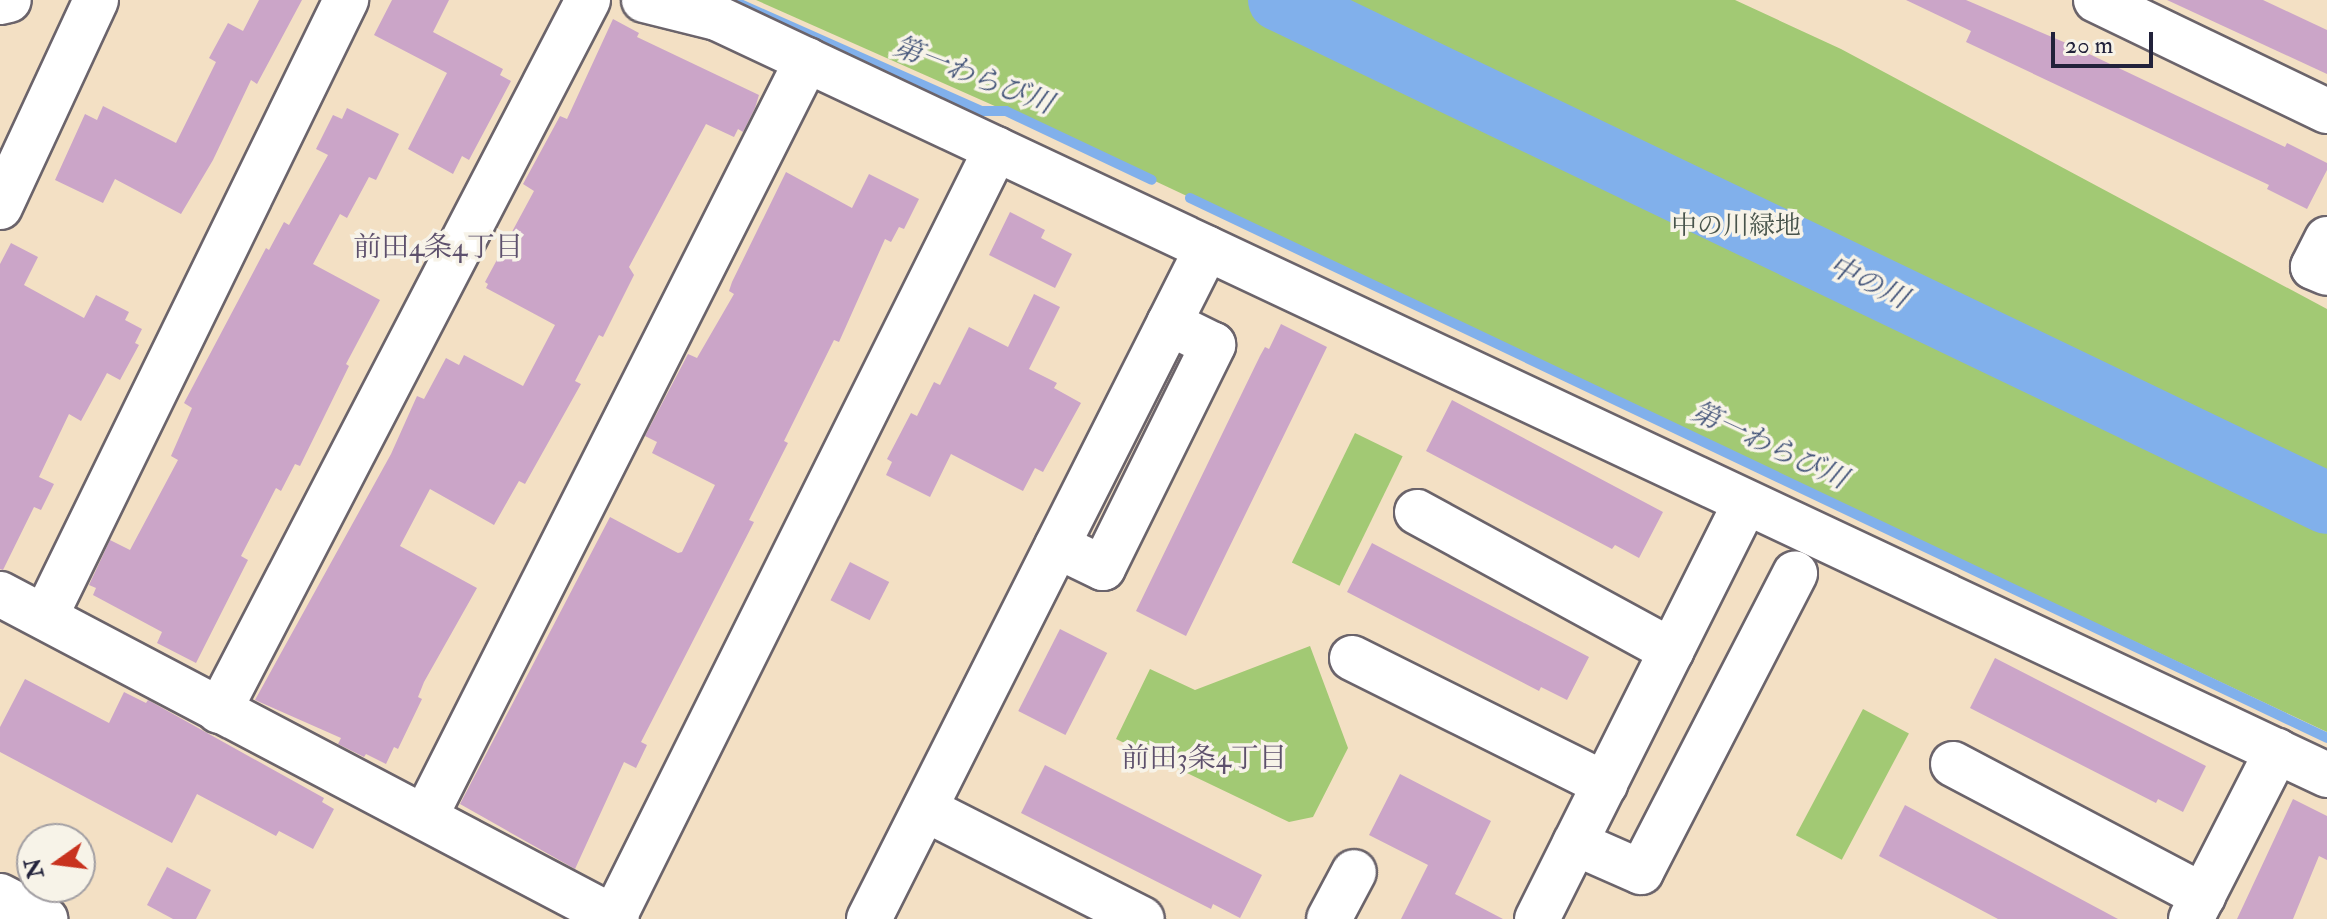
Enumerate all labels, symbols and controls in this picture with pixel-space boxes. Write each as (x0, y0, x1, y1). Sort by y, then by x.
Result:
scale bar (2055, 16, 2157, 66)
water label: 第一わらび川 (889, 30, 1057, 122)
text: 20 m (2065, 30, 2113, 61)
park label: 中の川緑地 (1671, 211, 1801, 243)
district label: 前田4条4丁目 (353, 231, 523, 265)
water label: 中の川 (1823, 249, 1913, 317)
water label: 第一わらび川 (1686, 395, 1852, 497)
district label: 前田3条4丁目 (1121, 742, 1287, 776)
north arrow (16, 823, 96, 903)
text: N (19, 855, 51, 881)

